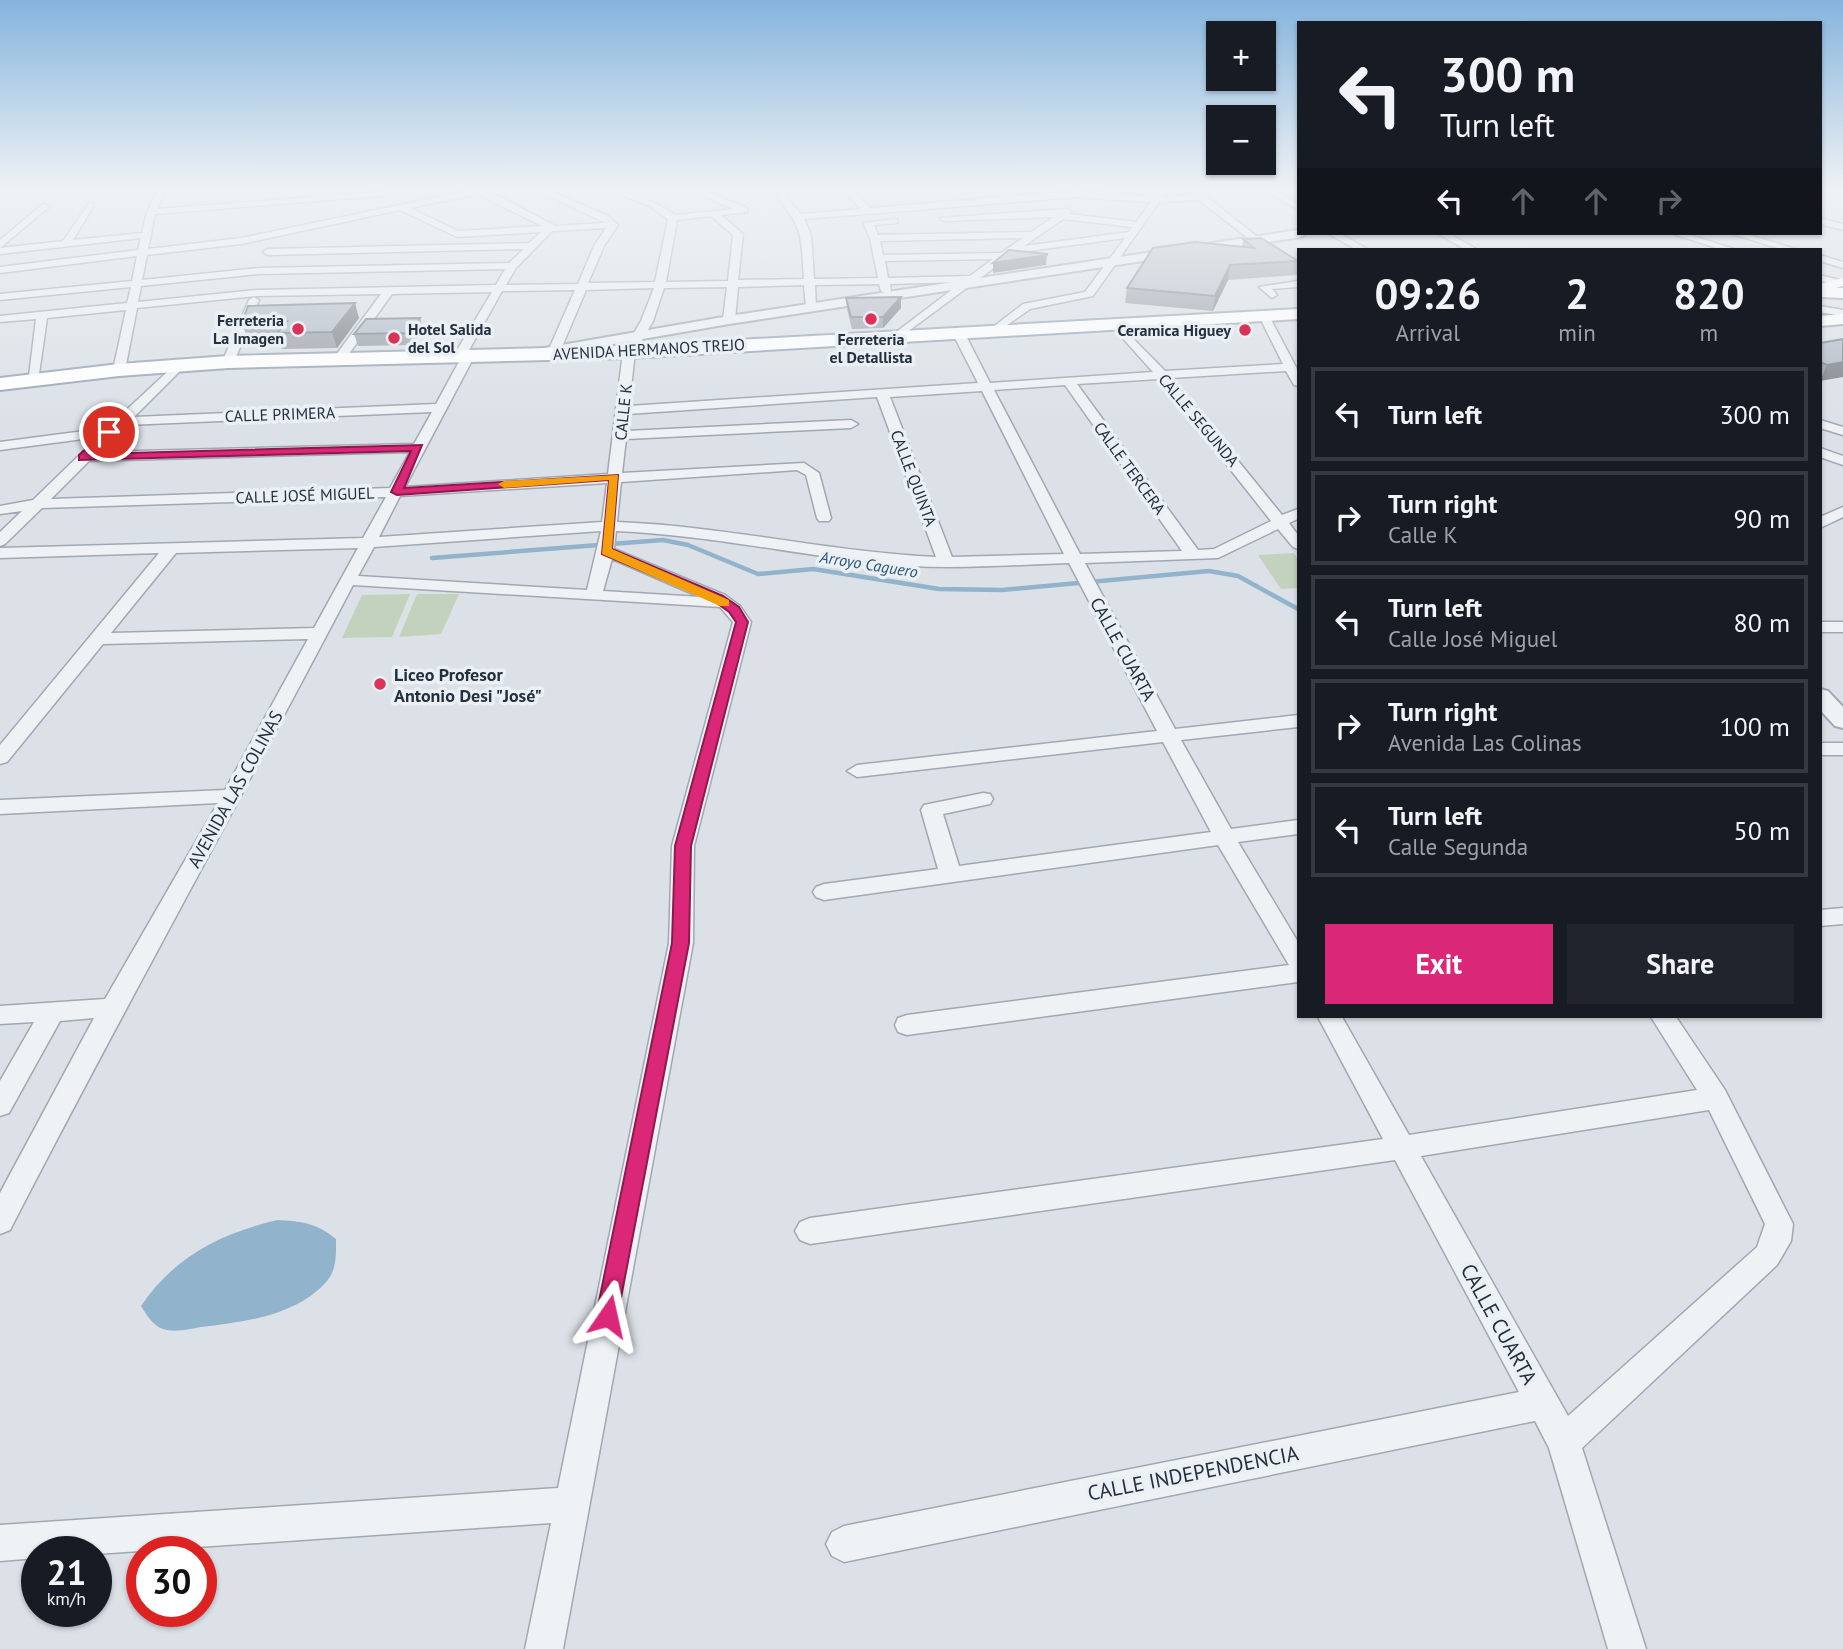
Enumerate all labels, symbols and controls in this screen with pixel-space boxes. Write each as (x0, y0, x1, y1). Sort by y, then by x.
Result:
map controls (1206, 21, 1276, 175)
button: + (1206, 21, 1276, 91)
text: 300 m (1440, 42, 1575, 106)
icon: left (1325, 49, 1416, 140)
text: Turn left (1440, 104, 1555, 146)
button: − (1206, 105, 1276, 175)
icon: left (1431, 182, 1469, 220)
icon: ahead (1504, 182, 1542, 220)
icon: ahead (1577, 182, 1615, 220)
icon: right (1650, 182, 1688, 220)
text: 09:26 (1374, 266, 1481, 321)
text: 2 (1565, 266, 1589, 321)
text: 820 (1673, 266, 1745, 321)
place label: Ferreteria La Imagen (213, 310, 284, 348)
marker: Ferreteria el Detallista (863, 311, 879, 327)
text: Arrival (1395, 318, 1460, 347)
text: min (1558, 318, 1596, 347)
text: m (1700, 318, 1718, 347)
place label: Hotel Salida del Sol (408, 319, 491, 357)
place label: Ceramica Higuey (1117, 320, 1231, 340)
marker: Ferreteria La Imagen (290, 321, 306, 337)
marker: Ceramica Higuey (1237, 322, 1253, 338)
place label: Ferreteria el Detallista (830, 329, 912, 367)
marker: Hotel Salida del Sol (386, 330, 402, 346)
street label: AVENIDA HERMANOS TREJO (553, 334, 746, 364)
street label: CALLE SEGUNDA (1154, 370, 1244, 471)
street label: CALLE K (610, 382, 636, 441)
icon: left (1329, 395, 1367, 433)
text: Turn left (1388, 398, 1482, 431)
text: 300 m (1719, 398, 1790, 431)
pin (79, 402, 139, 462)
street label: CALLE PRIMERA (225, 402, 336, 426)
icon: arrive (90, 413, 128, 451)
street label: CALLE TERCERA (1090, 418, 1171, 519)
street label: CALLE QUINTA (886, 427, 942, 530)
street label: CALLE JOSÉ MIGUEL (235, 483, 375, 507)
text: Turn right (1388, 487, 1497, 520)
icon: right (1329, 499, 1367, 537)
text: 90 m (1734, 502, 1790, 535)
text: Calle K (1388, 520, 1457, 549)
water label: Arroyo Caguero (818, 546, 919, 582)
text: Turn left (1388, 591, 1482, 624)
street label: CALLE CUARTA (1085, 593, 1161, 705)
icon: left (1329, 603, 1367, 641)
text: 80 m (1734, 606, 1790, 639)
text: Calle José Miguel (1388, 624, 1557, 653)
place label: Liceo Profesor Antonio Desi "José" (394, 663, 542, 707)
marker: Liceo Profesor Antonio Desi "José" (372, 676, 388, 692)
text: Turn right (1388, 695, 1497, 728)
street label: AVENIDA LAS COLINAS (182, 706, 288, 872)
icon: right (1329, 707, 1367, 745)
text: 100 m (1719, 710, 1790, 743)
text: Avenida Las Colinas (1388, 728, 1582, 757)
text: Turn left (1388, 799, 1482, 832)
icon: left (1329, 811, 1367, 849)
text: 50 m (1734, 814, 1790, 847)
text: Calle Segunda (1388, 832, 1528, 861)
button: Exit (1325, 924, 1553, 1004)
button: Share (1567, 924, 1794, 1004)
street label: CALLE CUARTA (1455, 1259, 1544, 1390)
position arrow (571, 1279, 645, 1353)
street label: CALLE INDEPENDENCIA (1085, 1439, 1301, 1507)
speed limit sign: 30 (126, 1536, 217, 1627)
text: 21 (47, 1549, 86, 1595)
text: km/h (47, 1587, 86, 1610)

